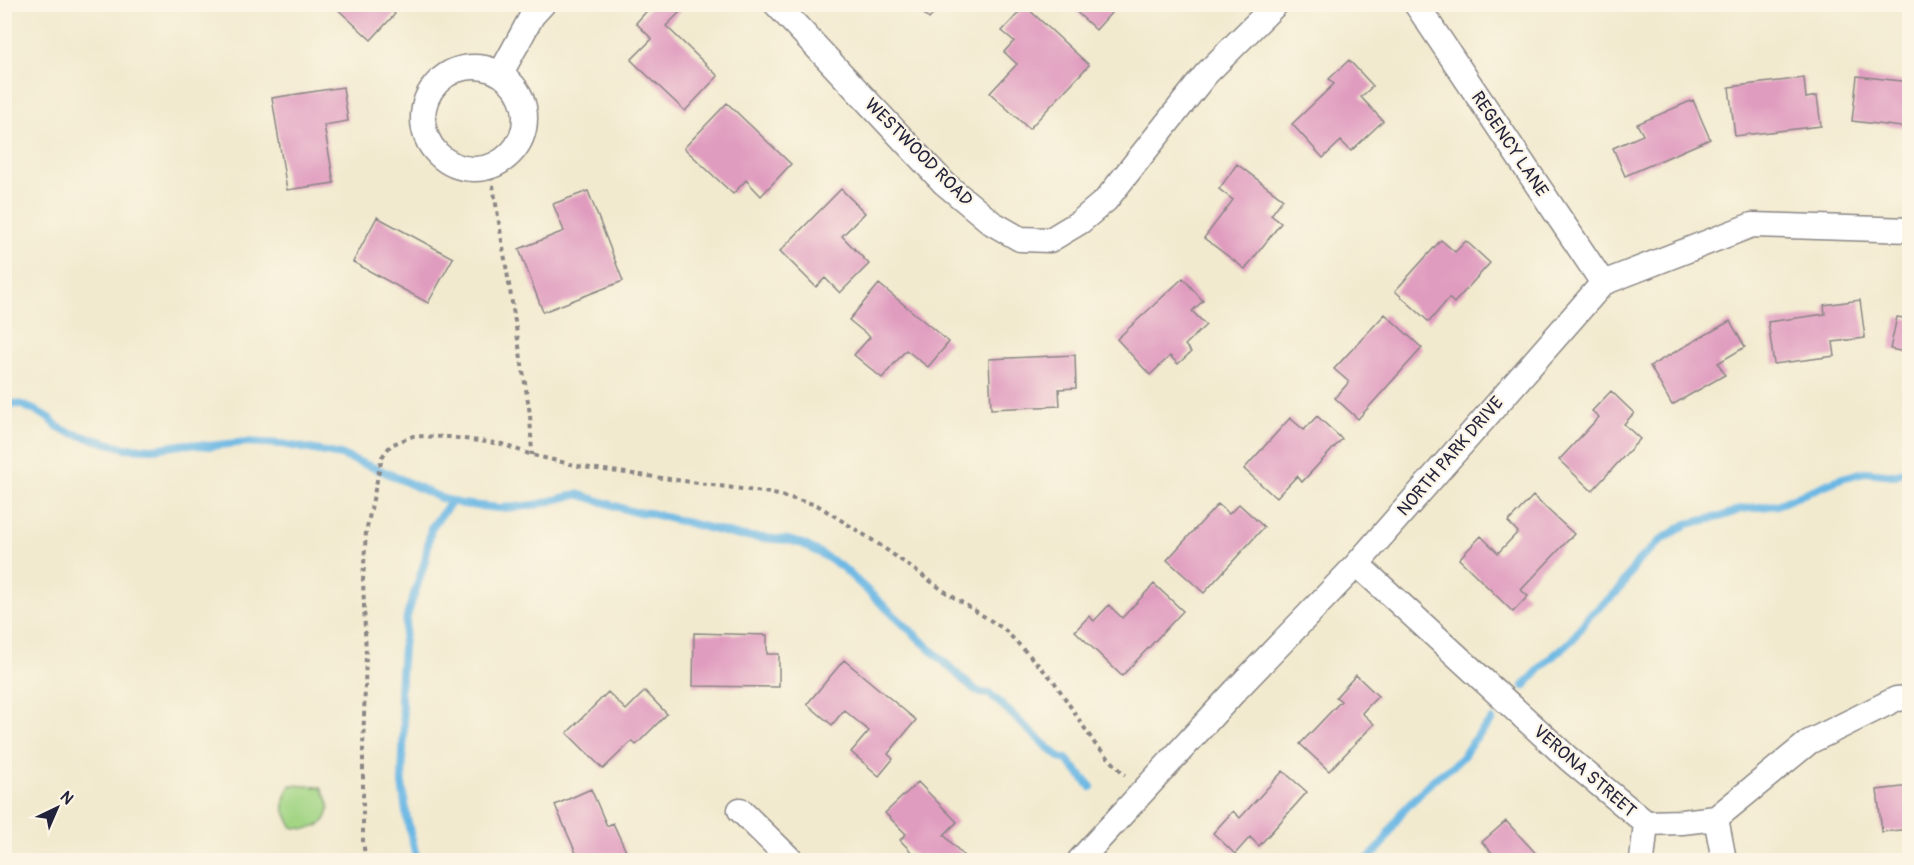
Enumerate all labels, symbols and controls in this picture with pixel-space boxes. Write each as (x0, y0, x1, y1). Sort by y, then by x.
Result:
street label: REGENCY LANE (1466, 87, 1553, 201)
street label: WESTWOOD ROAD (860, 93, 978, 211)
street label: NORTH PARK DRIVE (1392, 392, 1509, 521)
street label: VERONA STREET (1528, 720, 1641, 822)
north arrow (27, 778, 87, 838)
text: N (56, 787, 78, 809)

